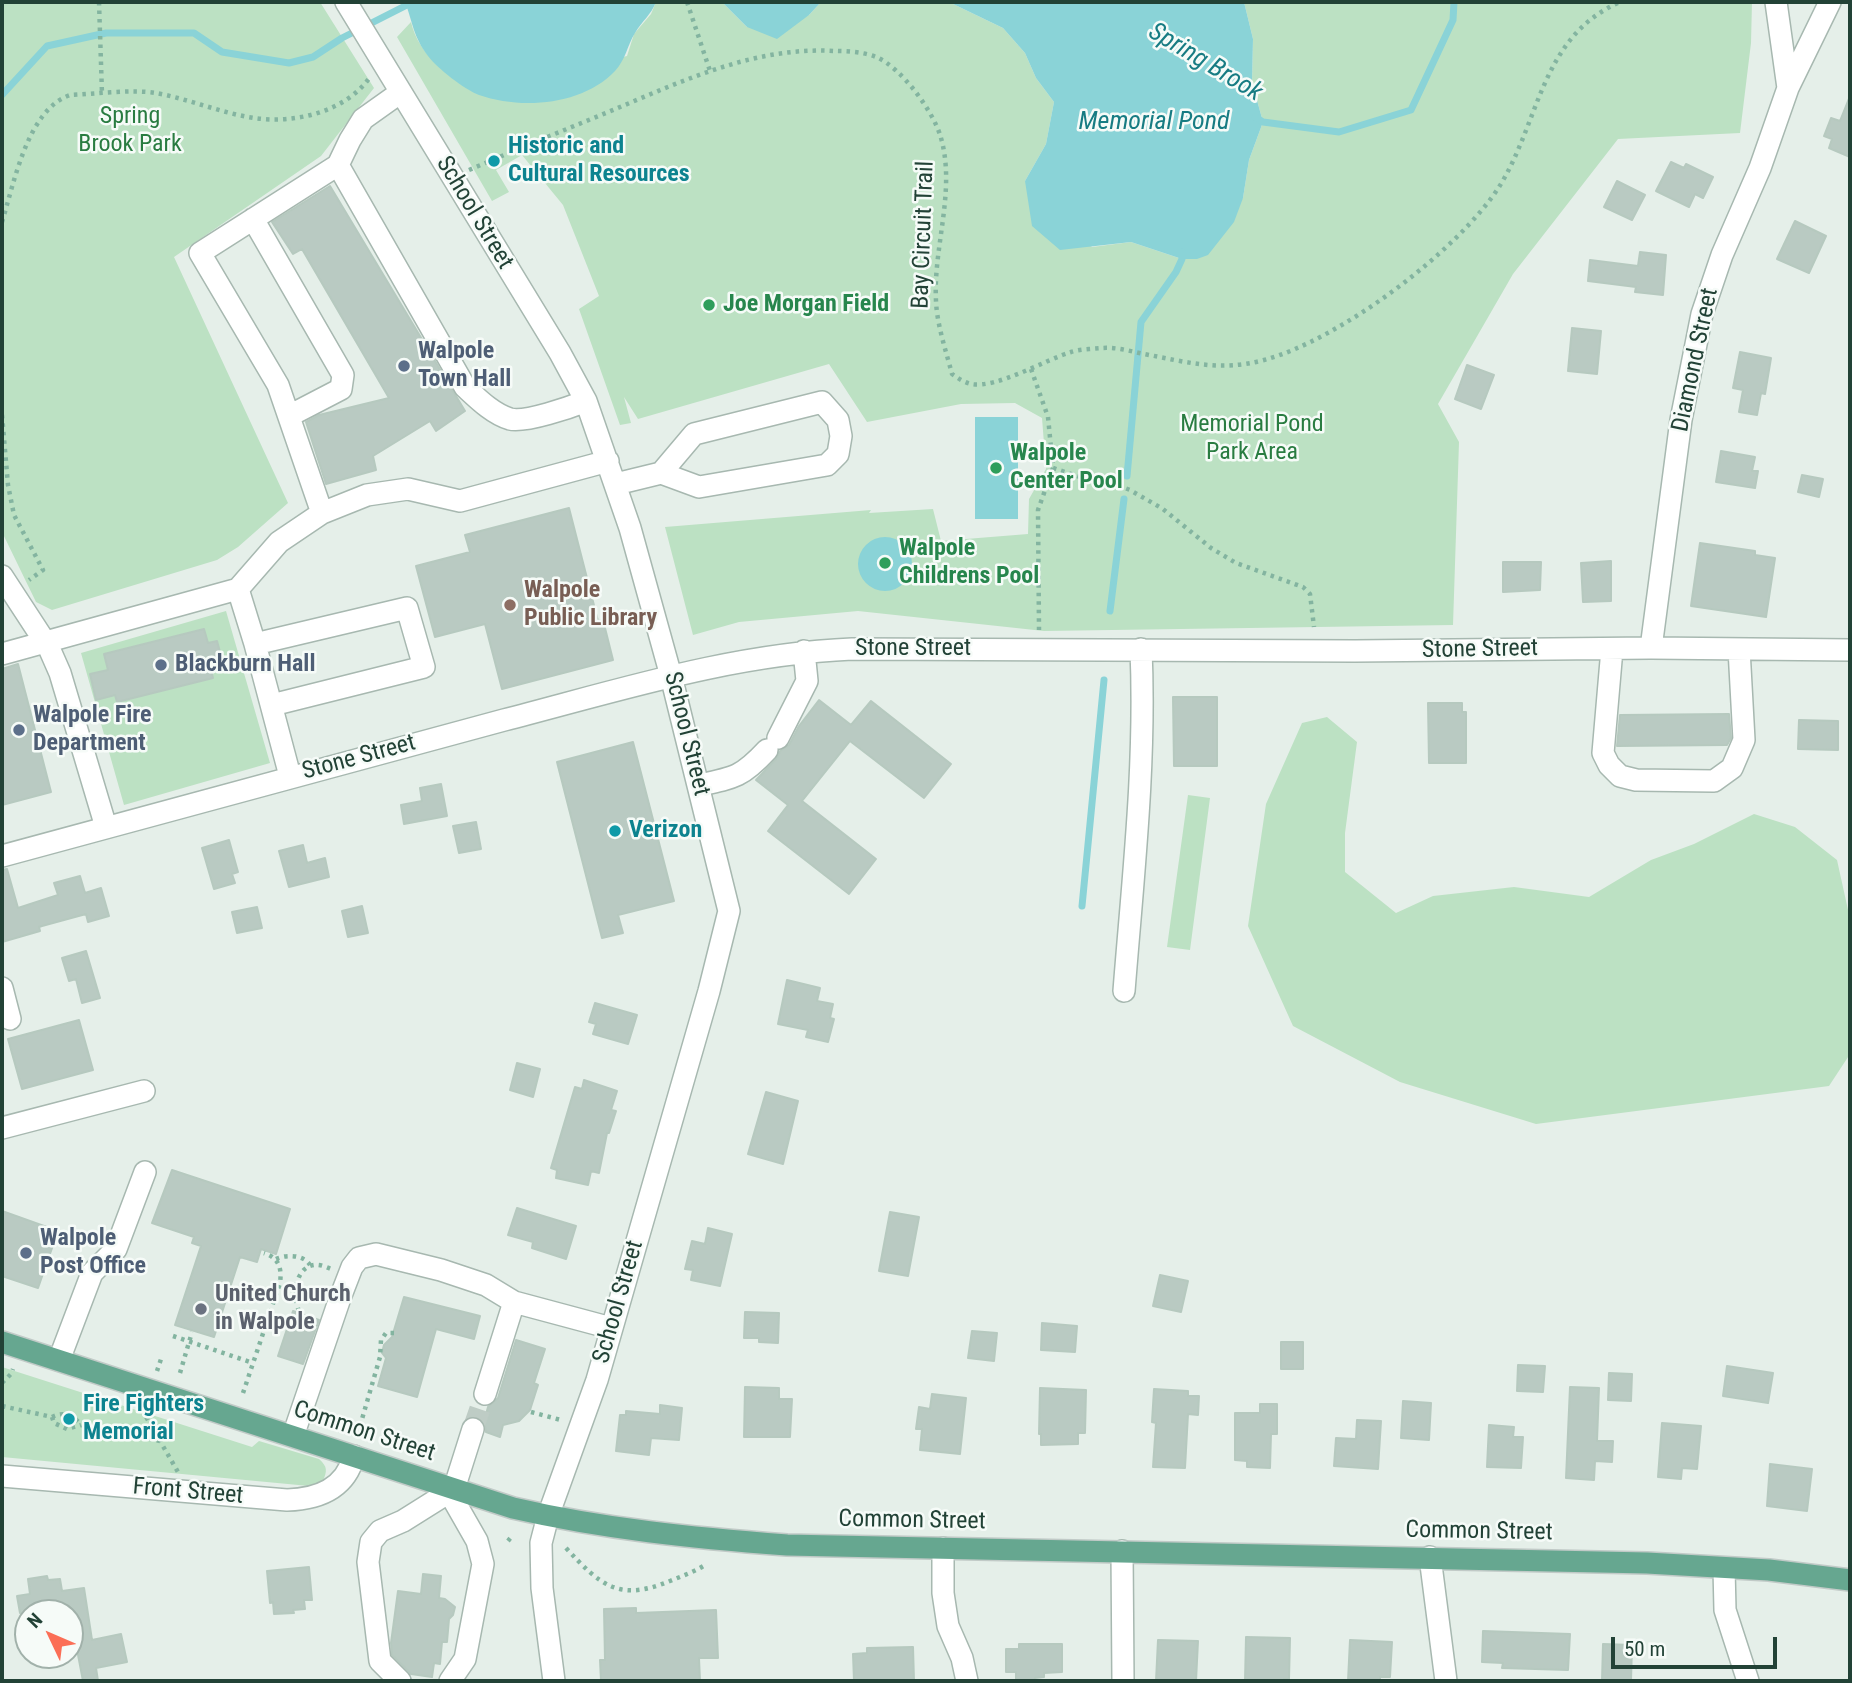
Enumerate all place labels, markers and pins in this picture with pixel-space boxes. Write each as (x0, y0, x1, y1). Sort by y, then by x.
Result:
place label: Historic and Cultural Resources (508, 133, 690, 189)
marker: Historic and Cultural Resources (486, 153, 502, 169)
place label: Joe Morgan Field (723, 291, 889, 319)
marker: Joe Morgan Field (701, 297, 717, 313)
place label: Walpole Town Hall (418, 338, 511, 394)
marker: Walpole Town Hall (396, 358, 412, 374)
place label: Walpole Center Pool (1010, 440, 1123, 496)
marker: Walpole Center Pool (988, 460, 1004, 476)
place label: Walpole Childrens Pool (899, 535, 1039, 591)
marker: Walpole Childrens Pool (877, 555, 893, 571)
place label: Walpole Public Library (524, 577, 657, 633)
marker: Walpole Public Library (502, 597, 518, 613)
place label: Blackburn Hall (175, 651, 315, 679)
marker: Blackburn Hall (153, 657, 169, 673)
place label: Walpole Fire Department (33, 702, 152, 758)
marker: Walpole Fire Department (11, 722, 27, 738)
place label: Verizon (629, 817, 702, 845)
marker: Verizon (607, 823, 623, 839)
place label: Walpole Post Office (40, 1225, 146, 1281)
marker: Walpole Post Office (18, 1245, 34, 1261)
place label: United Church in Walpole (215, 1281, 351, 1337)
marker: United Church in Walpole (193, 1301, 209, 1317)
place label: Fire Fighters Memorial (83, 1391, 204, 1447)
marker: Fire Fighters Memorial (61, 1411, 77, 1427)

